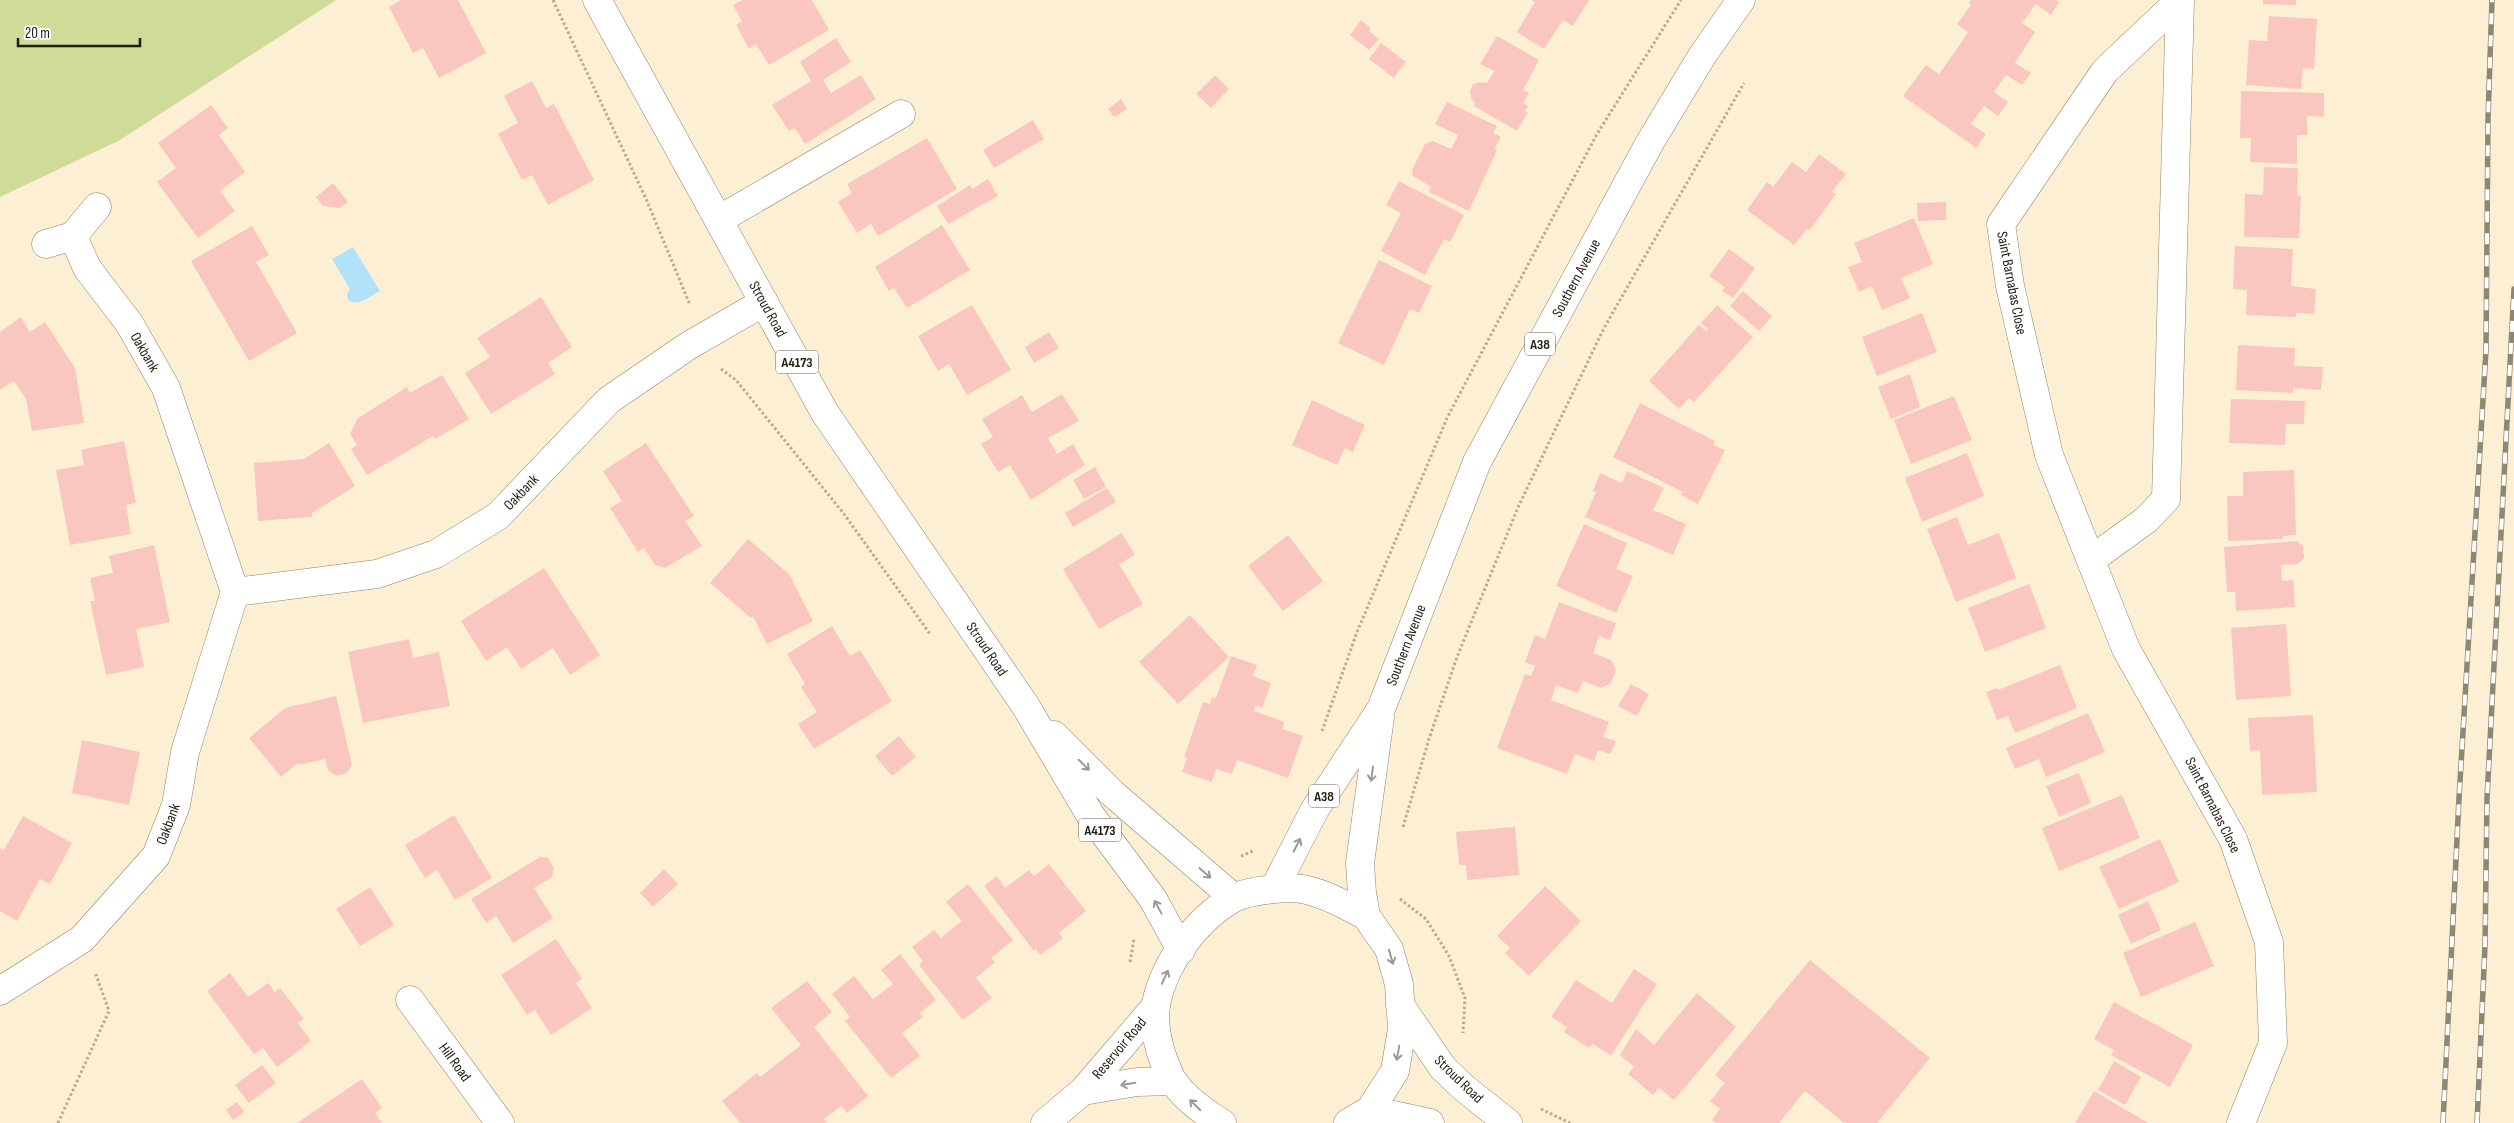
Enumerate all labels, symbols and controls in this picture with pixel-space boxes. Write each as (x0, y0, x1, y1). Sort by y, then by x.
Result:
scale bar (18, 15, 140, 47)
text: 20 m (25, 24, 50, 43)
street label: Saint Barnabas Close (1992, 230, 2031, 336)
street label: Southern Avenue (1548, 236, 1605, 321)
street label: Stroud Road (744, 278, 791, 341)
street label: Oakbank (126, 329, 164, 376)
road number: A38 (1525, 332, 1555, 356)
road number: A4173 (776, 351, 818, 374)
street label: Oakbank (500, 470, 543, 514)
street label: Southern Avenue (1382, 602, 1431, 689)
street label: Stroud Road (962, 619, 1012, 680)
street label: Saint Barnabas Close (2180, 754, 2245, 856)
one-way arrow (1078, 758, 1090, 771)
one-way arrow (1367, 766, 1377, 782)
road number: A38 (1309, 784, 1339, 808)
street label: Oakbank (152, 801, 185, 848)
road number: A4173 (1079, 818, 1121, 842)
one-way arrow (1292, 838, 1302, 853)
one-way arrow (1199, 867, 1212, 879)
one-way arrow (1152, 900, 1162, 915)
one-way arrow (1387, 949, 1396, 965)
one-way arrow (1161, 970, 1171, 985)
street label: Reservoir Road (1088, 1013, 1151, 1083)
street label: Hill Road (434, 1039, 475, 1085)
one-way arrow (1392, 1045, 1402, 1061)
street label: Stroud Road (1430, 1051, 1487, 1107)
one-way arrow (1120, 1079, 1136, 1089)
one-way arrow (1189, 1098, 1201, 1111)

